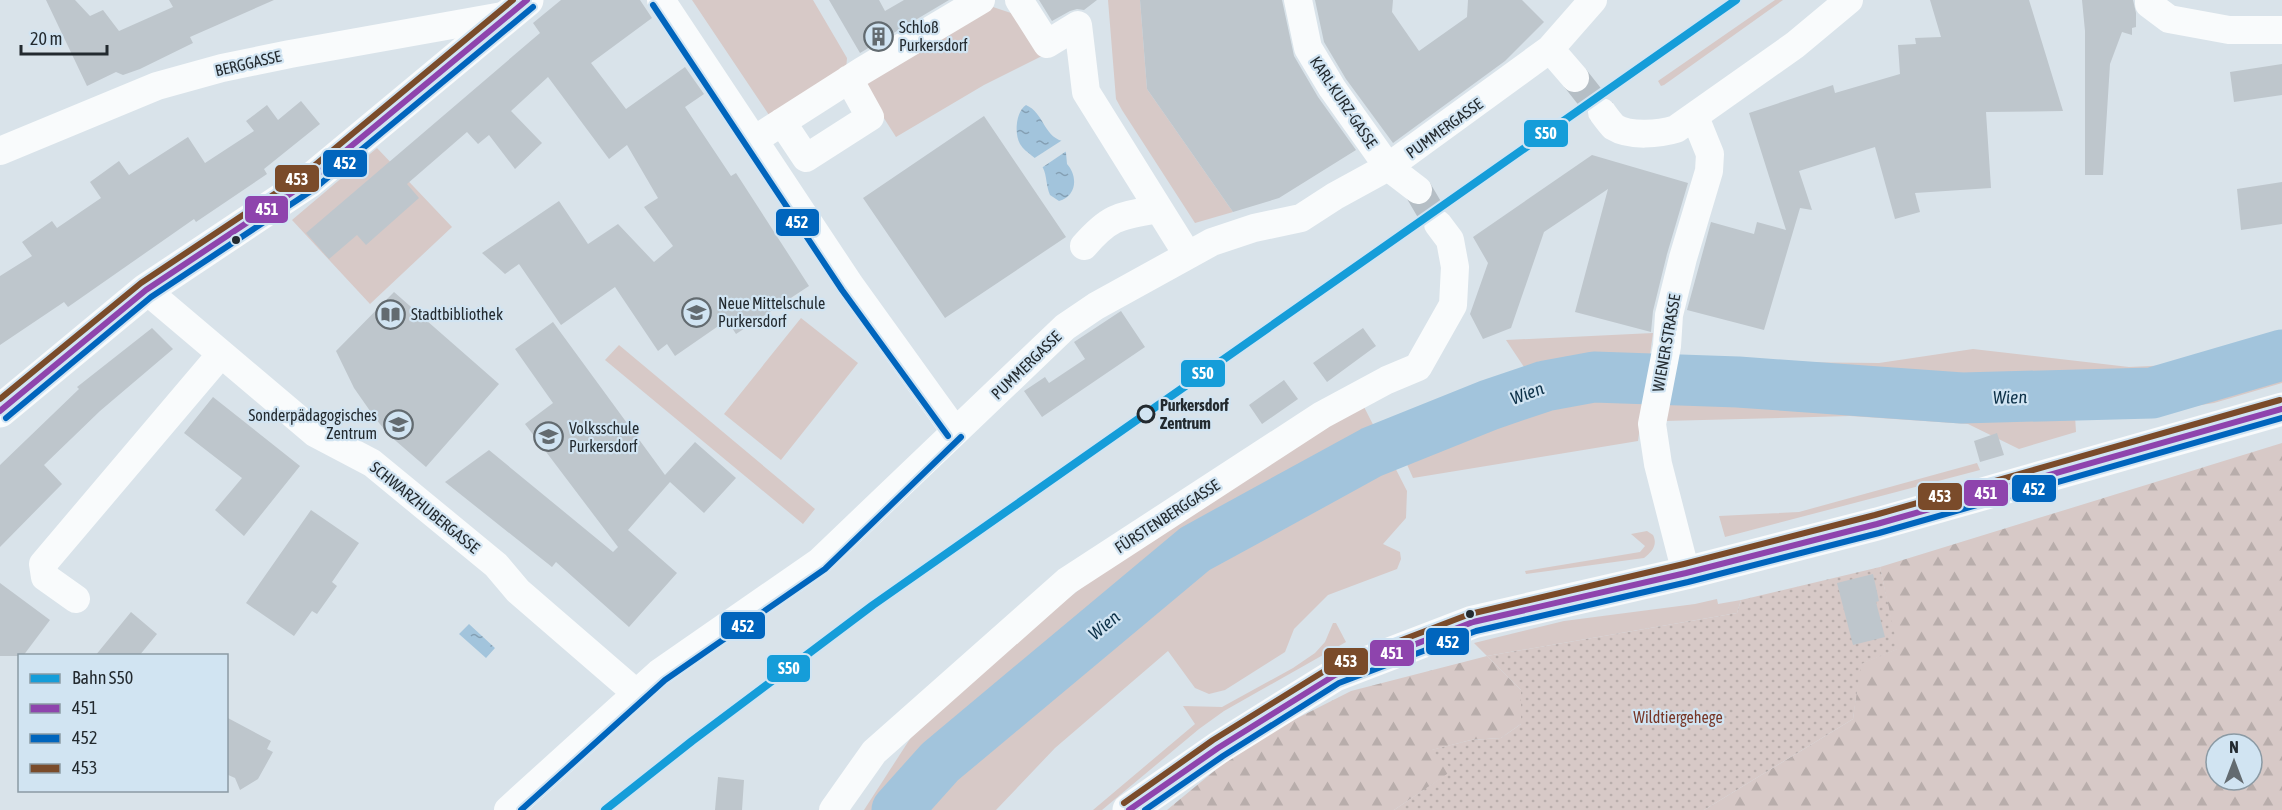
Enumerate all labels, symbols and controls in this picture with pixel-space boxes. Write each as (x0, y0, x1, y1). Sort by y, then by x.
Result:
scale bar (21, 18, 106, 56)
place label: Schloß Purkersdorf (899, 18, 968, 54)
building icon: Schloß Purkersdorf (862, 20, 894, 52)
text: 20 m (30, 28, 62, 49)
street label: BERGGASSE (213, 47, 283, 79)
street label: KARL-KURZ-GASSE (1307, 53, 1381, 151)
street label: PUMMERGASSE (1402, 94, 1486, 162)
line badge: S50 (1523, 119, 1569, 148)
text: S50 (1535, 124, 1557, 142)
line badge: 452 (322, 149, 368, 178)
text: 452 (333, 154, 356, 172)
line badge: 453 (274, 164, 320, 193)
text: 453 (285, 170, 308, 188)
line badge: 451 (244, 195, 289, 224)
text: 451 (255, 200, 279, 218)
line badge: 452 (775, 208, 820, 237)
text: 452 (785, 213, 808, 231)
unlabelled marker (230, 234, 242, 246)
street label: WIENER STRASSE (1649, 293, 1683, 393)
place label: Neue Mittelschule Purkersdorf (718, 294, 825, 330)
school or university icon: Neue Mittelschule Purkersdorf (681, 296, 713, 328)
library icon: Stadtbibliothek (374, 298, 406, 330)
place label: Stadtbibliothek (411, 305, 503, 323)
street label: PUMMERGASSE (987, 327, 1065, 403)
line badge: S50 (1180, 359, 1226, 388)
text: S50 (1192, 364, 1214, 382)
water label: Wien (1507, 377, 1547, 409)
water label: Wien (1993, 386, 2027, 408)
place label: Purkersdorf Zentrum (1160, 396, 1229, 432)
marker: Purkersdorf Zentrum (1137, 405, 1155, 423)
place label: Sonderpädagogisches Zentrum (249, 406, 377, 442)
school or university icon: Sonderpädagogisches Zentrum (382, 408, 414, 440)
place label: Volksschule Purkersdorf (569, 419, 639, 455)
school or university icon: Volksschule Purkersdorf (532, 421, 564, 453)
street label: SCHWARZHUBERGASSE (367, 457, 483, 557)
line badge: 452 (2011, 474, 2057, 503)
street label: FÜRSTENBERGGASSE (1111, 475, 1223, 557)
line badge: 451 (1963, 479, 2009, 507)
text: 452 (2022, 480, 2045, 498)
line badge: 453 (1917, 482, 1963, 511)
text: 451 (1974, 484, 1998, 502)
text: 453 (1928, 487, 1951, 505)
water label: Wien (1084, 606, 1124, 644)
unlabelled marker (1464, 608, 1476, 620)
line badge: 452 (720, 611, 766, 640)
text: 452 (731, 617, 754, 635)
line badge: 452 (1425, 627, 1470, 656)
text: 452 (1436, 633, 1459, 651)
line badge: 451 (1369, 639, 1415, 667)
text: 451 (1380, 644, 1404, 662)
line badge: 453 (1323, 647, 1369, 676)
text: 453 (1334, 652, 1357, 670)
legend (18, 654, 228, 792)
line badge: S50 (766, 654, 811, 683)
text: S50 (778, 659, 800, 677)
text: Bahn S50 (72, 667, 133, 688)
text: 451 (72, 697, 97, 718)
park label: Wildtiergehege (1633, 708, 1723, 727)
text: 452 (72, 727, 97, 748)
north arrow (2204, 732, 2264, 792)
text: N (2229, 738, 2239, 756)
text: 453 (72, 757, 97, 778)

